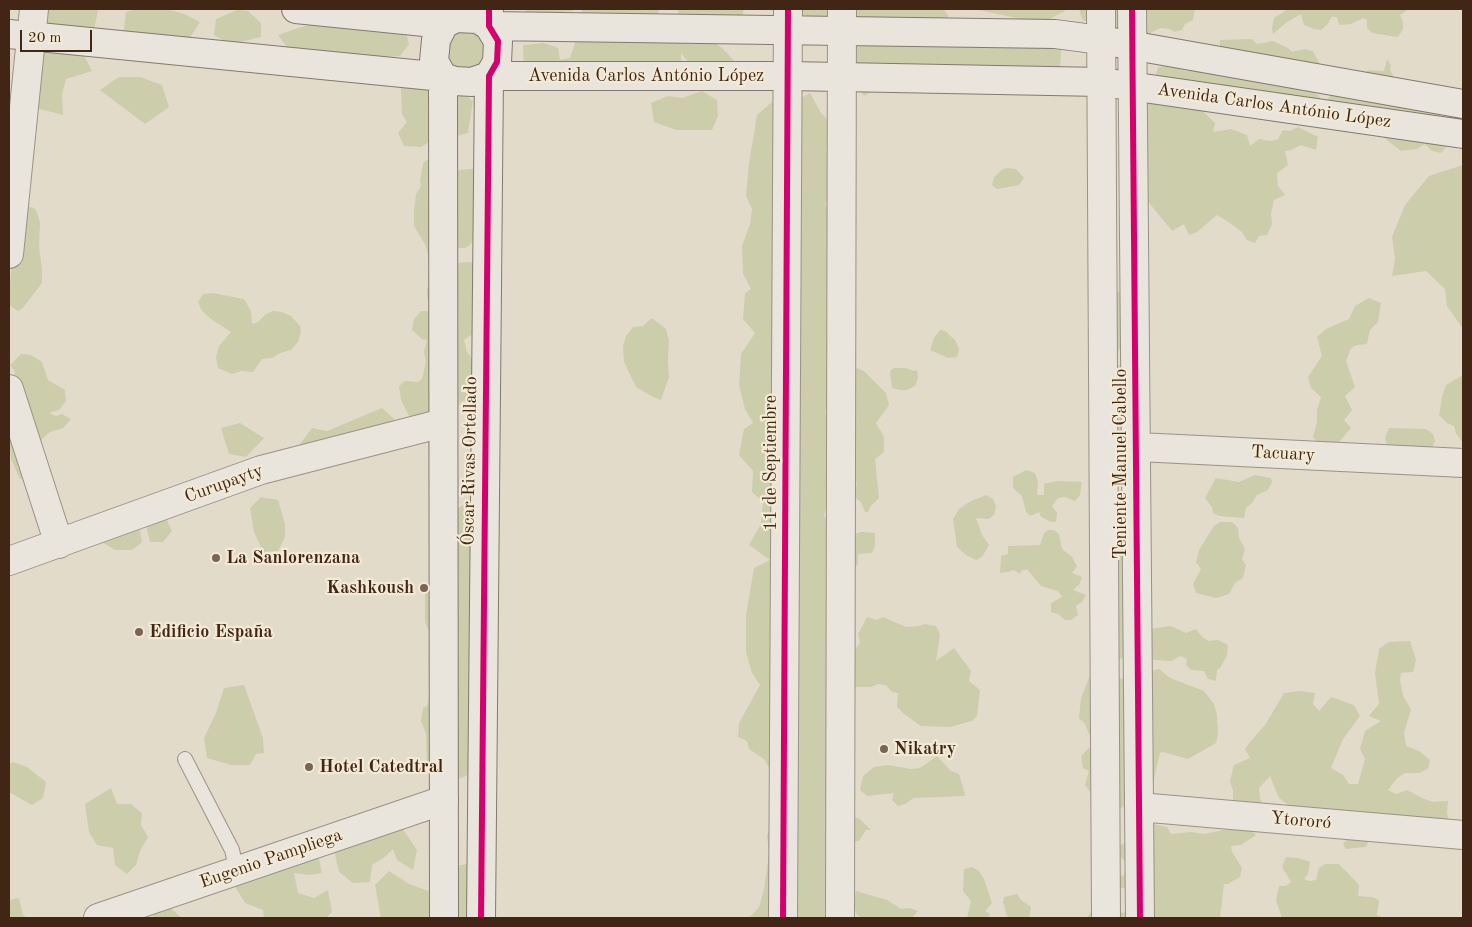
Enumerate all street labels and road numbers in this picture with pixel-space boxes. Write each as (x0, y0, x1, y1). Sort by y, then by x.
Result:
street label: Avenida Carlos António López (528, 65, 764, 87)
street label: Avenida Carlos António López (1156, 79, 1392, 133)
street label: Teniente Manuel Cabello (1110, 369, 1132, 559)
street label: Óscar Rivas Ortellado (458, 376, 482, 546)
street label: 11 de Septiembre (760, 395, 782, 531)
street label: Tacuary (1250, 442, 1316, 466)
street label: Curupayty (182, 460, 266, 508)
street label: Ytororó (1270, 808, 1332, 834)
street label: Eugenio Pampliega (197, 825, 345, 893)

